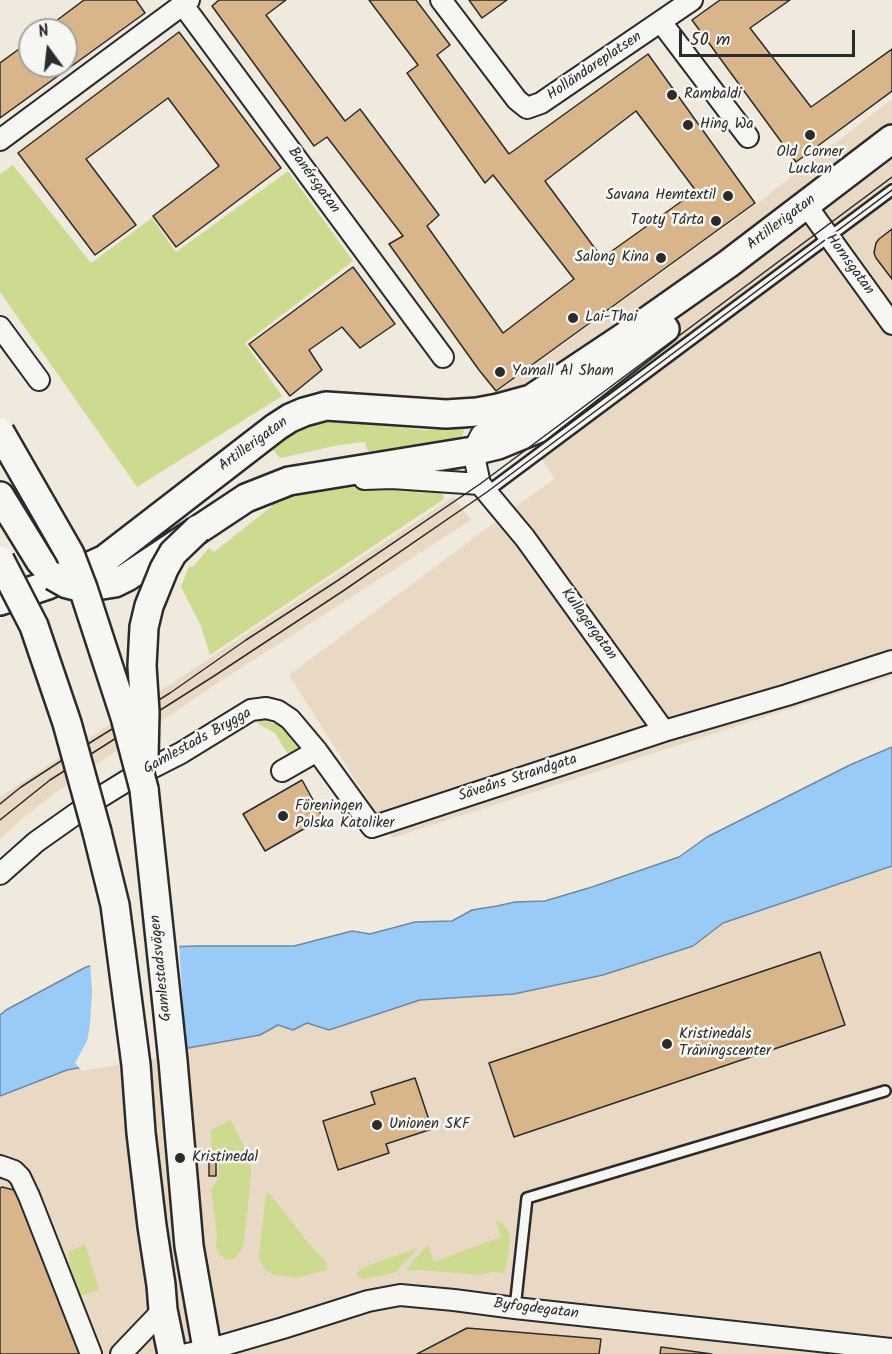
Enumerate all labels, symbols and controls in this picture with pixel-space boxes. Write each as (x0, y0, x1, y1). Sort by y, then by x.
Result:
north arrow (18, 18, 78, 78)
scale bar (682, 18, 858, 56)
text: N (36, 19, 52, 45)
text: 50 m (690, 26, 730, 55)
street label: Holländareplatsen (544, 29, 646, 105)
place label: Rambaldi (684, 86, 741, 104)
marker: Rambaldi (665, 88, 679, 102)
place label: Hing Wa (700, 116, 754, 134)
marker: Hing Wa (681, 118, 695, 132)
marker: Old Corner Luckan (803, 128, 817, 142)
street label: Banérsgatan (283, 144, 343, 218)
place label: Old Corner Luckan (777, 144, 843, 179)
place label: Savana Hemtextil (606, 187, 716, 205)
marker: Savana Hemtextil (721, 189, 735, 203)
street label: Artillerigatan (744, 191, 820, 255)
place label: Tooty Tårta (631, 212, 704, 230)
marker: Tooty Tårta (709, 214, 723, 228)
street label: Hornsgatan (821, 231, 877, 299)
place label: Salong Kina (575, 249, 649, 267)
marker: Salong Kina (654, 251, 668, 265)
place label: Lai-Thai (585, 309, 637, 327)
marker: Lai-Thai (566, 311, 580, 325)
place label: Yamall Al Sham (512, 363, 614, 381)
marker: Yamall Al Sham (493, 365, 507, 379)
street label: Artillerigatan (216, 414, 292, 476)
street label: Kullagergatan (556, 586, 620, 664)
street label: Gamlestads Brygga (141, 705, 255, 779)
street label: Säveåns Strandgata (456, 751, 580, 807)
place label: Föreningen Polska Katoliker (295, 798, 395, 833)
marker: Föreningen Polska Katoliker (276, 809, 290, 823)
street label: Gamlestadsvägen (147, 914, 177, 1022)
place label: Kristinedals Träningscenter (679, 1026, 771, 1061)
marker: Kristinedals Träningscenter (660, 1037, 674, 1051)
place label: Unionen SKF (389, 1116, 470, 1134)
marker: Unionen SKF (370, 1118, 384, 1132)
place label: Kristinedal (192, 1149, 258, 1167)
marker: Kristinedal (173, 1151, 187, 1165)
street label: Byfogdegatan (493, 1296, 579, 1324)

